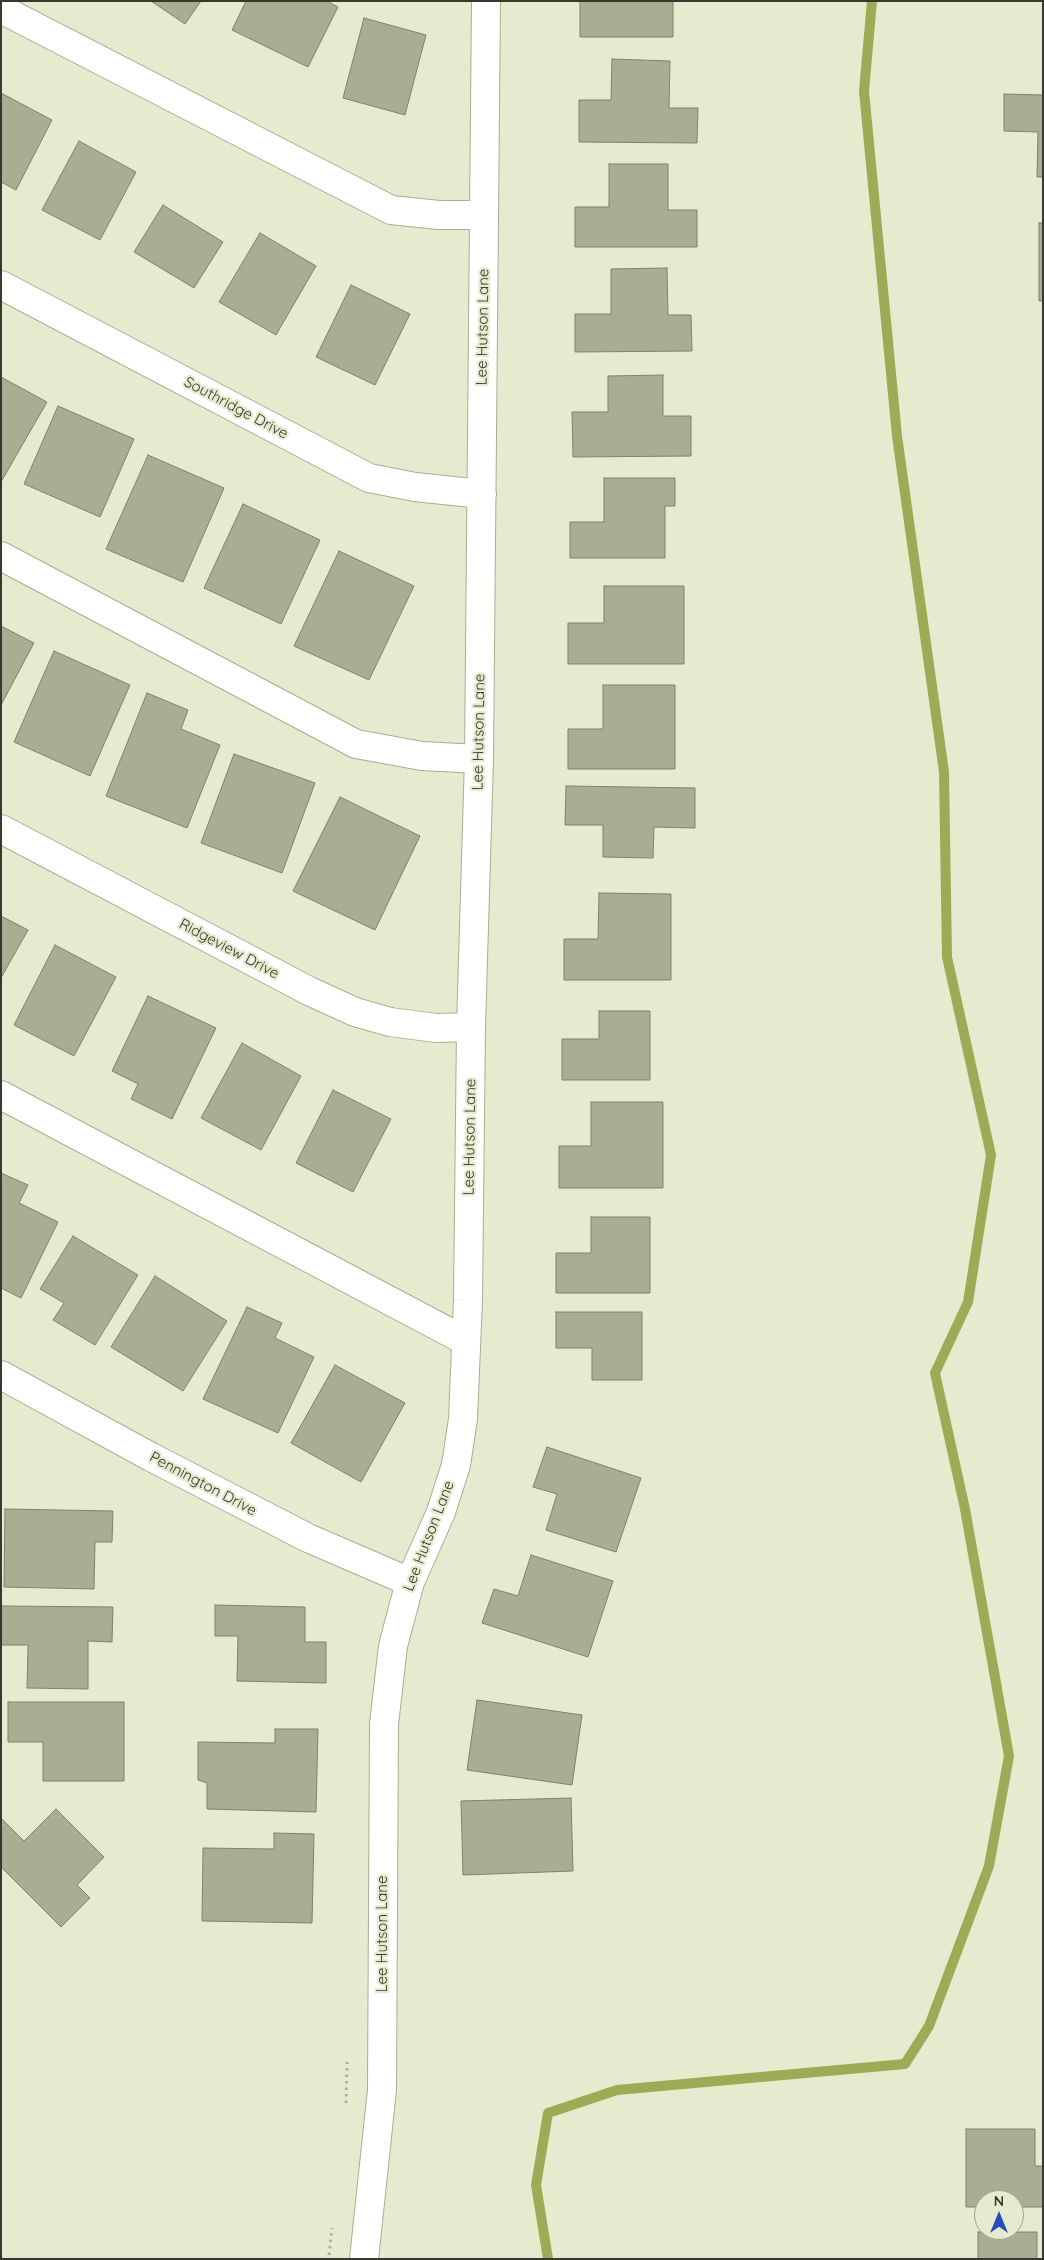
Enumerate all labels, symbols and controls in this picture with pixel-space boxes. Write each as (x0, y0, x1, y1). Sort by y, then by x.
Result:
street label: Lee Hutson Lane (473, 268, 493, 386)
street label: Southridge Drive (181, 373, 291, 443)
street label: Lee Hutson Lane (469, 673, 489, 791)
street label: Ridgeview Drive (176, 915, 282, 983)
street label: Lee Hutson Lane (460, 1078, 480, 1196)
street label: Pennington Drive (146, 1448, 260, 1520)
street label: Lee Hutson Lane (400, 1478, 458, 1594)
street label: Lee Hutson Lane (373, 1876, 391, 1992)
north arrow (974, 2190, 1024, 2240)
text: N (994, 2192, 1004, 2210)

